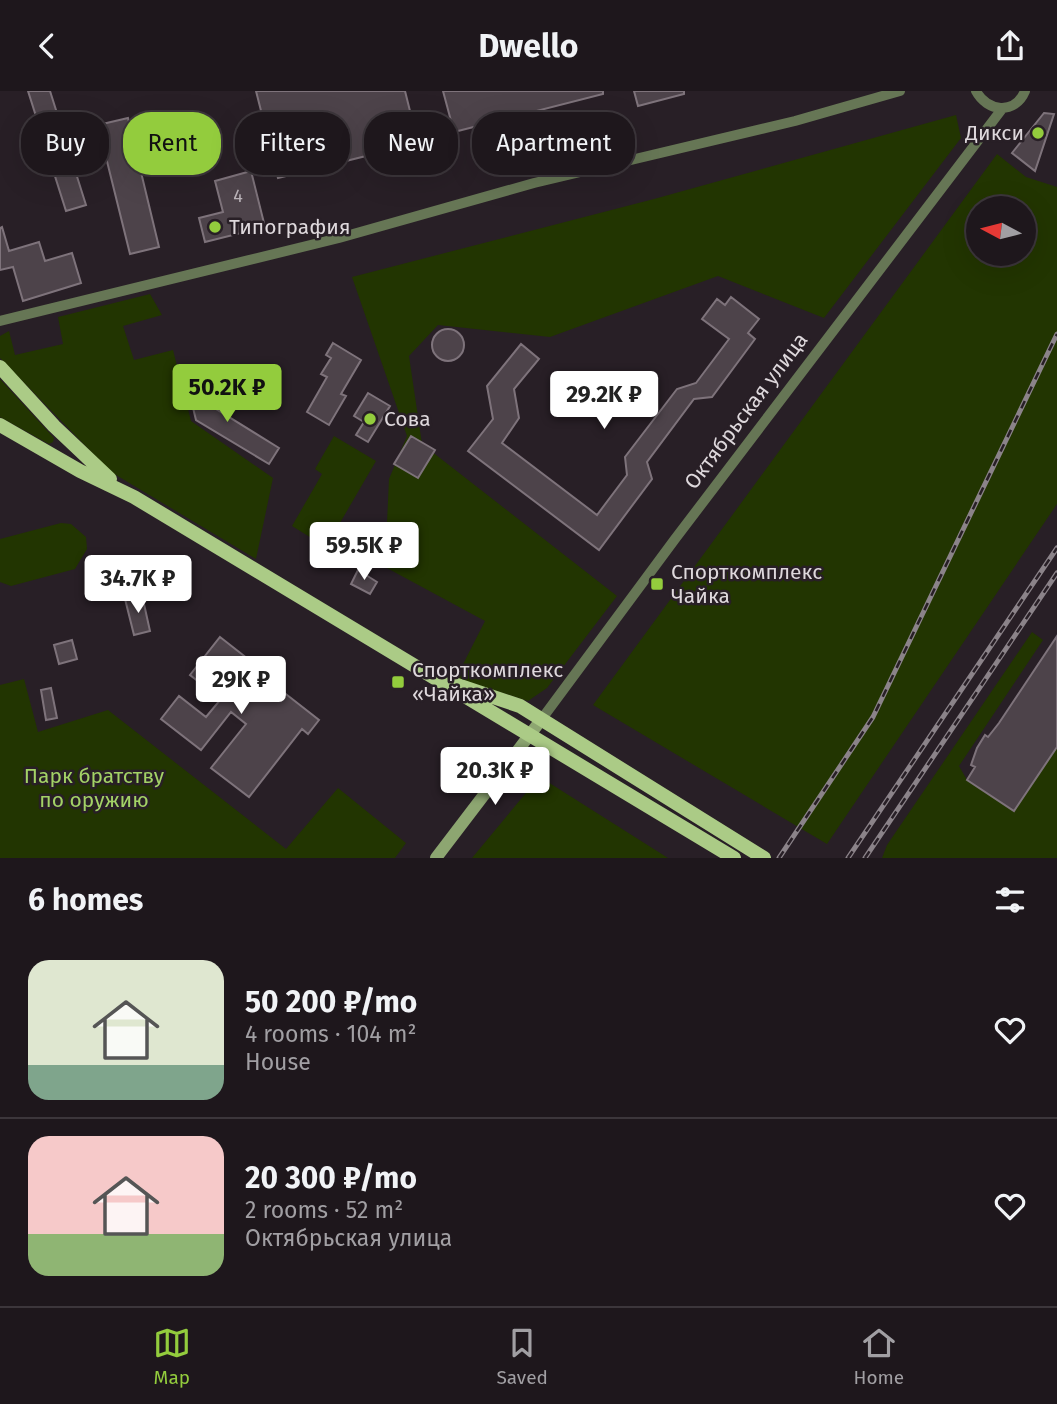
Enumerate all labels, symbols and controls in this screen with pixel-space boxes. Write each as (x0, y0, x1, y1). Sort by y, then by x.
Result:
icon: back (28, 27, 66, 65)
text: Dwello (478, 27, 579, 65)
icon: share (991, 27, 1029, 65)
chip: Buy (21, 112, 109, 175)
chip: Rent (123, 112, 221, 175)
chip: Filters (235, 112, 350, 175)
chip: New (364, 112, 458, 175)
chip: Apartment (472, 112, 635, 175)
place label: Дикси (964, 120, 1024, 146)
marker: Дикси (1030, 125, 1046, 141)
house number: 4 (233, 185, 243, 207)
north arrow (966, 196, 1036, 266)
map controls (966, 196, 1036, 266)
place label: Типография (229, 214, 351, 240)
marker: Типография (207, 219, 223, 235)
street label: Октябрьская улица (679, 328, 813, 494)
pin: 50.2K ₽ (162, 365, 292, 424)
pin: 29.2K ₽ (539, 371, 669, 431)
text: 50.2K ₽ (189, 373, 265, 401)
text: 29.2K ₽ (566, 380, 642, 408)
place label: Сова (384, 406, 431, 432)
marker: Сова (362, 411, 378, 427)
pin: 59.5K ₽ (299, 523, 429, 582)
text: 59.5K ₽ (326, 531, 402, 559)
pin: 34.7K ₽ (73, 555, 203, 615)
place label: Спорткомплекс Чайка (671, 559, 822, 609)
text: 34.7K ₽ (101, 564, 175, 592)
marker: Спорткомплекс Чайка (649, 576, 665, 592)
pin: 29K ₽ (192, 657, 290, 716)
place label: Спорткомплекс «Чайка» (412, 657, 563, 707)
text: 29K ₽ (212, 665, 270, 693)
marker: Спорткомплекс «Чайка» (390, 674, 406, 690)
pin: 20.3K ₽ (430, 747, 560, 807)
text: 20.3K ₽ (457, 756, 533, 784)
park label: Парк братству по оружию (24, 763, 165, 813)
icon: filters (991, 881, 1029, 919)
text: 6 homes (28, 882, 143, 918)
text: 50 200 ₽/mo (245, 984, 417, 1020)
icon: home (84, 988, 168, 1072)
icon: heart (991, 1011, 1029, 1049)
text: 4 rooms · 104 m² (245, 1020, 416, 1048)
text: House (245, 1048, 311, 1076)
text: 20 300 ₽/mo (245, 1160, 417, 1196)
icon: home (84, 1164, 168, 1248)
icon: heart (991, 1187, 1029, 1225)
text: 2 rooms · 52 m² (245, 1196, 403, 1224)
text: Октябрьская улица (245, 1224, 452, 1252)
tab: Map (153, 1324, 191, 1389)
tab: Saved (496, 1324, 548, 1389)
tab: Home (854, 1324, 904, 1389)

